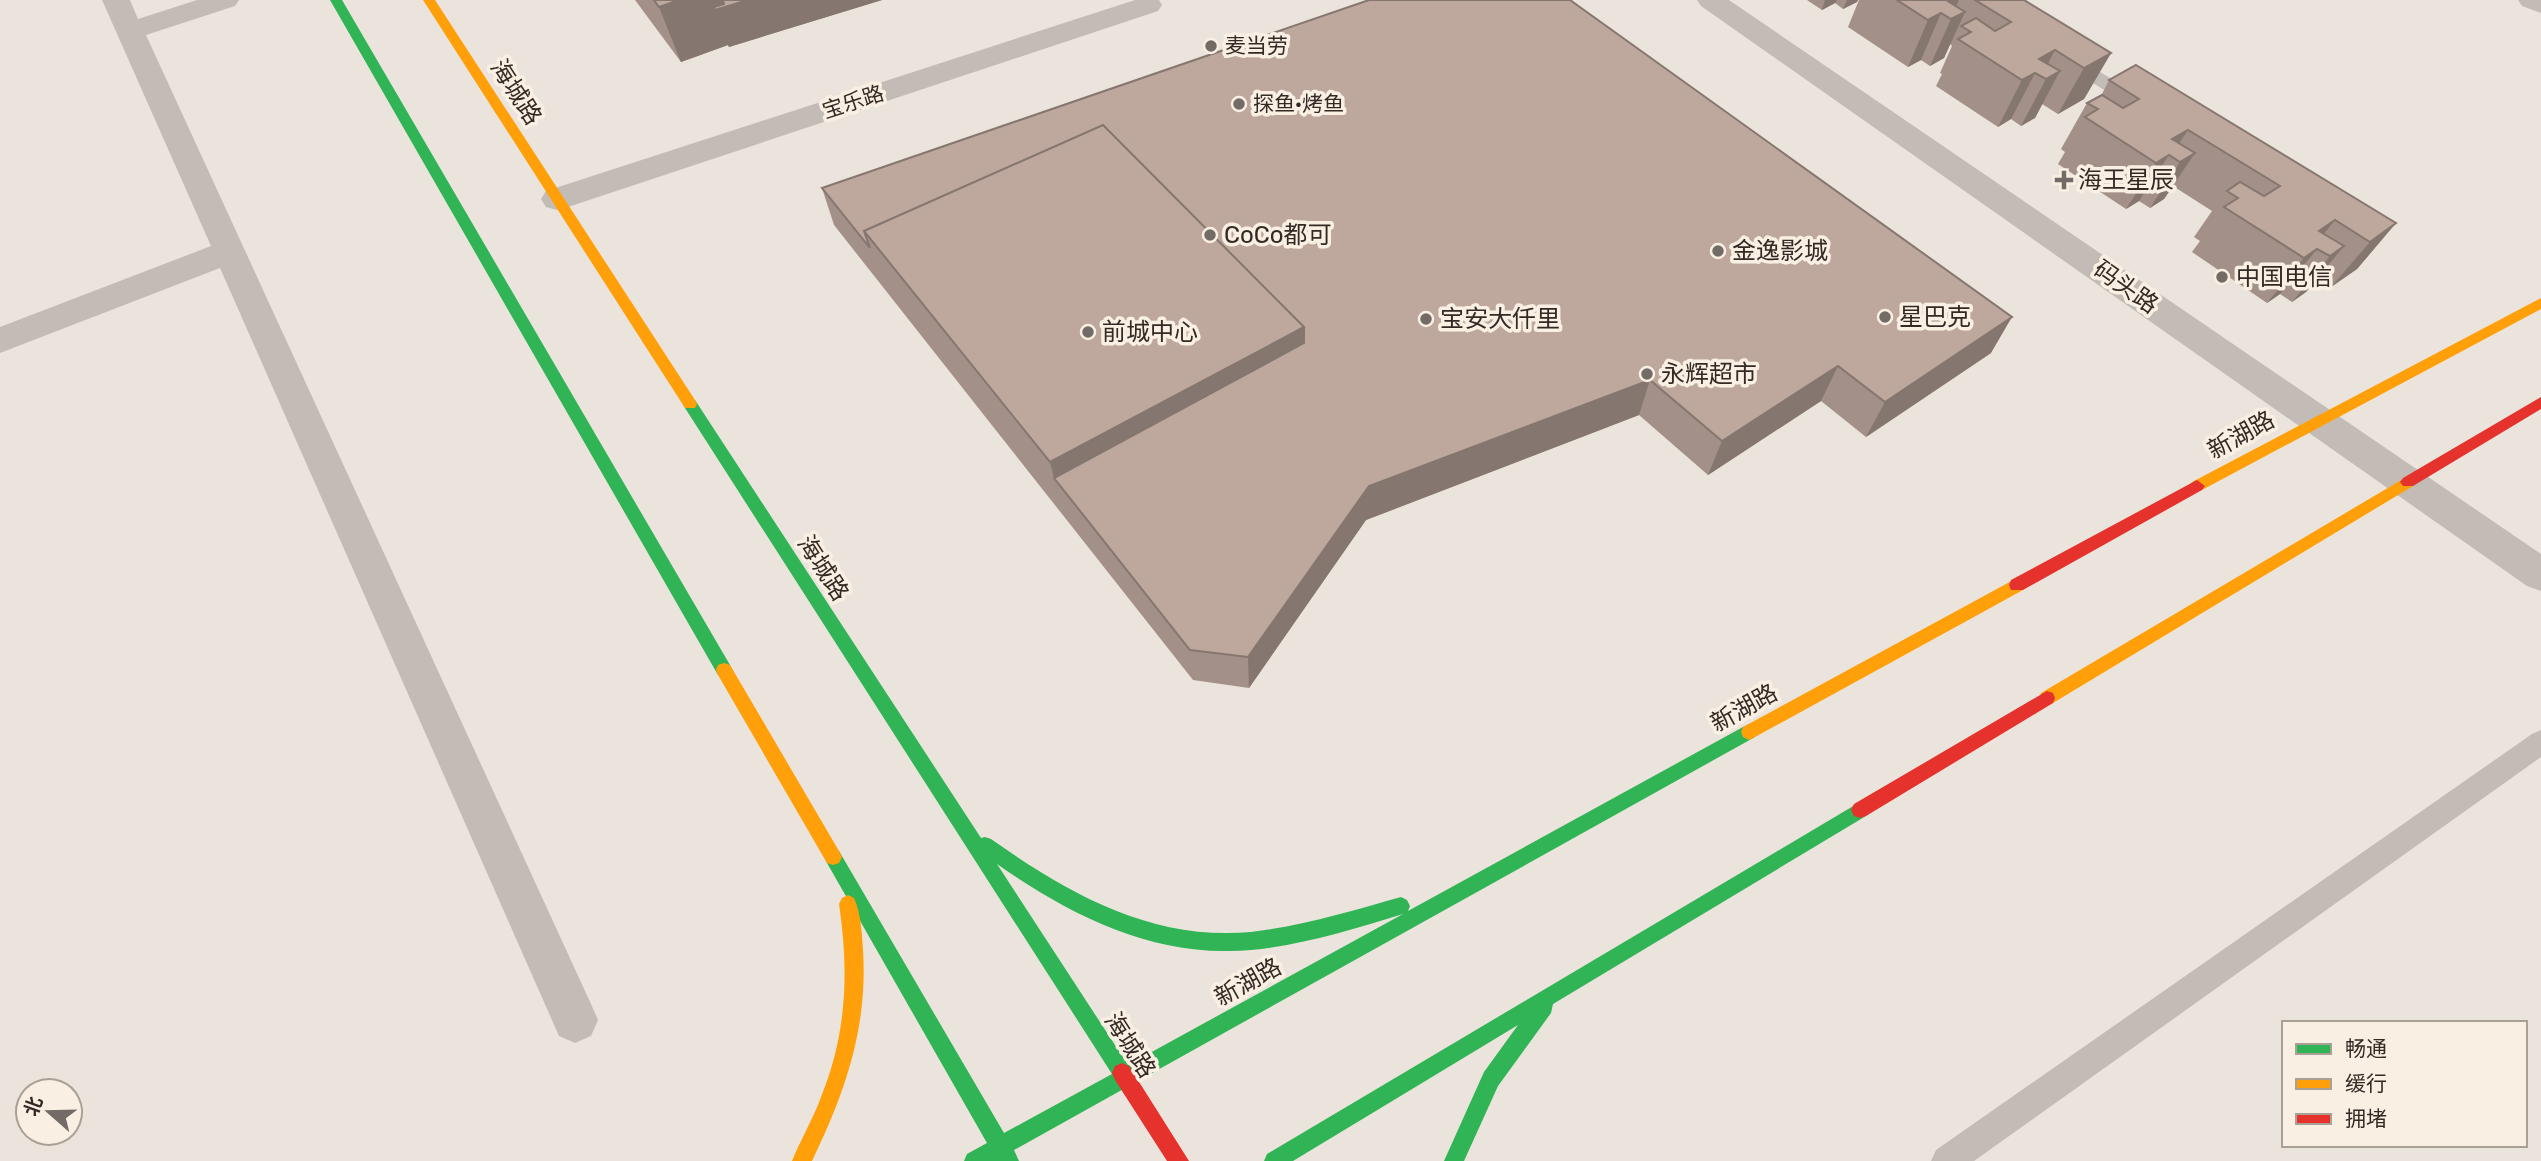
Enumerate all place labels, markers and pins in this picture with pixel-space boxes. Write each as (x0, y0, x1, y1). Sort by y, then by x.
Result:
place label: 麦当劳 (1225, 33, 1288, 58)
marker: 麦当劳 (1203, 38, 1219, 54)
place label: 探鱼·烤鱼 (1253, 91, 1344, 116)
marker: 探鱼·烤鱼 (1231, 96, 1247, 112)
place label: 海王星辰 (2078, 166, 2174, 194)
marker: 海王星辰 (2056, 172, 2072, 188)
place label: CoCo都可 (1224, 221, 1332, 249)
marker: CoCo都可 (1202, 227, 1218, 243)
place label: 金逸影城 (1732, 237, 1828, 265)
marker: 金逸影城 (1710, 243, 1726, 259)
place label: 中国电信 (2236, 263, 2332, 291)
marker: 中国电信 (2214, 269, 2230, 285)
place label: 星巴克 (1899, 303, 1971, 331)
place label: 宝安大仟里 (1440, 305, 1560, 333)
marker: 星巴克 (1877, 309, 1893, 325)
marker: 宝安大仟里 (1418, 311, 1434, 327)
place label: 前城中心 (1102, 318, 1198, 346)
marker: 前城中心 (1080, 324, 1096, 340)
place label: 永辉超市 (1661, 360, 1757, 388)
marker: 永辉超市 (1639, 366, 1655, 382)

